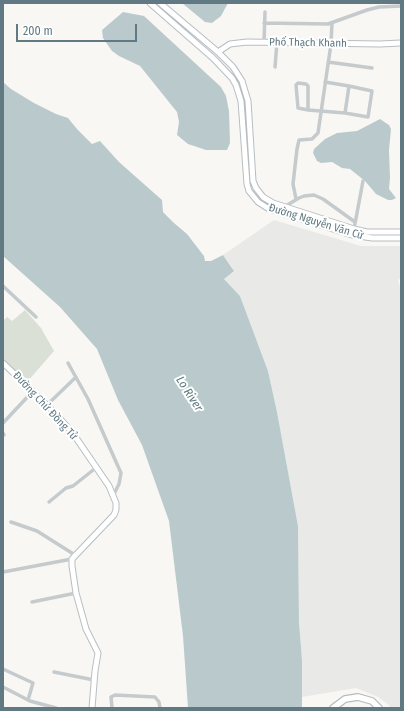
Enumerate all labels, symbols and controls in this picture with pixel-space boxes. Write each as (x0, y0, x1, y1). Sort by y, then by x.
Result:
scale bar (18, 16, 139, 42)
text: 200 m (23, 24, 53, 38)
street label: Phố Thạch Khanh (269, 36, 347, 50)
street label: Đường Nguyễn Văn Cừ (267, 201, 365, 243)
street label: Đường Chử Đồng Tử (10, 369, 80, 443)
water label: Lo River (172, 374, 206, 414)

